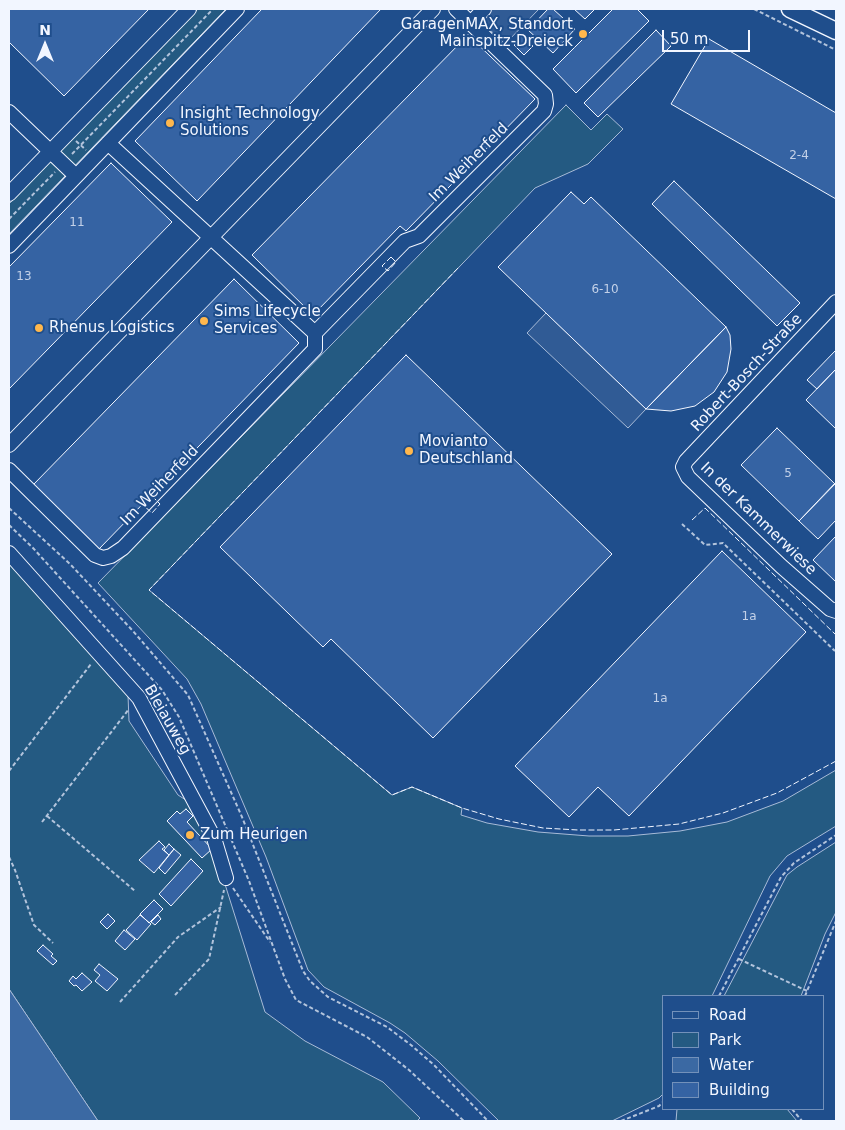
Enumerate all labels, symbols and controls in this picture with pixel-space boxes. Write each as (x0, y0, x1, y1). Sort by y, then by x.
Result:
place label: GaragenMAX, Standort Mainspitz-Dreieck (401, 16, 573, 51)
north arrow (20, 20, 70, 70)
scale bar (665, 20, 752, 52)
text: N (39, 22, 51, 38)
marker: GaragenMAX, Standort Mainspitz-Dreieck (577, 28, 589, 40)
text: 50 m (670, 30, 708, 48)
place label: Insight Technology Solutions (180, 105, 320, 140)
marker: Insight Technology Solutions (164, 117, 176, 129)
street label: Im Weiherfeld (426, 120, 512, 206)
house number: 2-4 (789, 149, 809, 163)
house number: 11 (69, 216, 85, 230)
house number: 13 (16, 270, 32, 284)
house number: 6-10 (591, 283, 619, 297)
place label: Sims Lifecycle Services (214, 303, 321, 338)
street label: Robert-Bosch-Straße (688, 310, 806, 436)
marker: Sims Lifecycle Services (198, 315, 210, 327)
place label: Rhenus Logistics (49, 319, 175, 337)
marker: Rhenus Logistics (33, 322, 45, 334)
place label: Movianto Deutschland (419, 433, 513, 468)
street label: Im Weiherfeld (117, 442, 203, 530)
marker: Movianto Deutschland (403, 445, 415, 457)
street label: In der Kammerwiese (696, 459, 820, 579)
house number: 5 (784, 467, 792, 481)
house number: 1a (742, 610, 756, 624)
street label: Bleiauweg (140, 682, 194, 758)
house number: 1a (653, 692, 667, 706)
place label: Zum Heurigen (200, 826, 308, 844)
marker: Zum Heurigen (184, 829, 196, 841)
legend (662, 995, 825, 1110)
text: Road (709, 1006, 747, 1024)
text: Park (709, 1031, 741, 1049)
text: Water (709, 1056, 753, 1074)
text: Building (709, 1081, 770, 1099)

